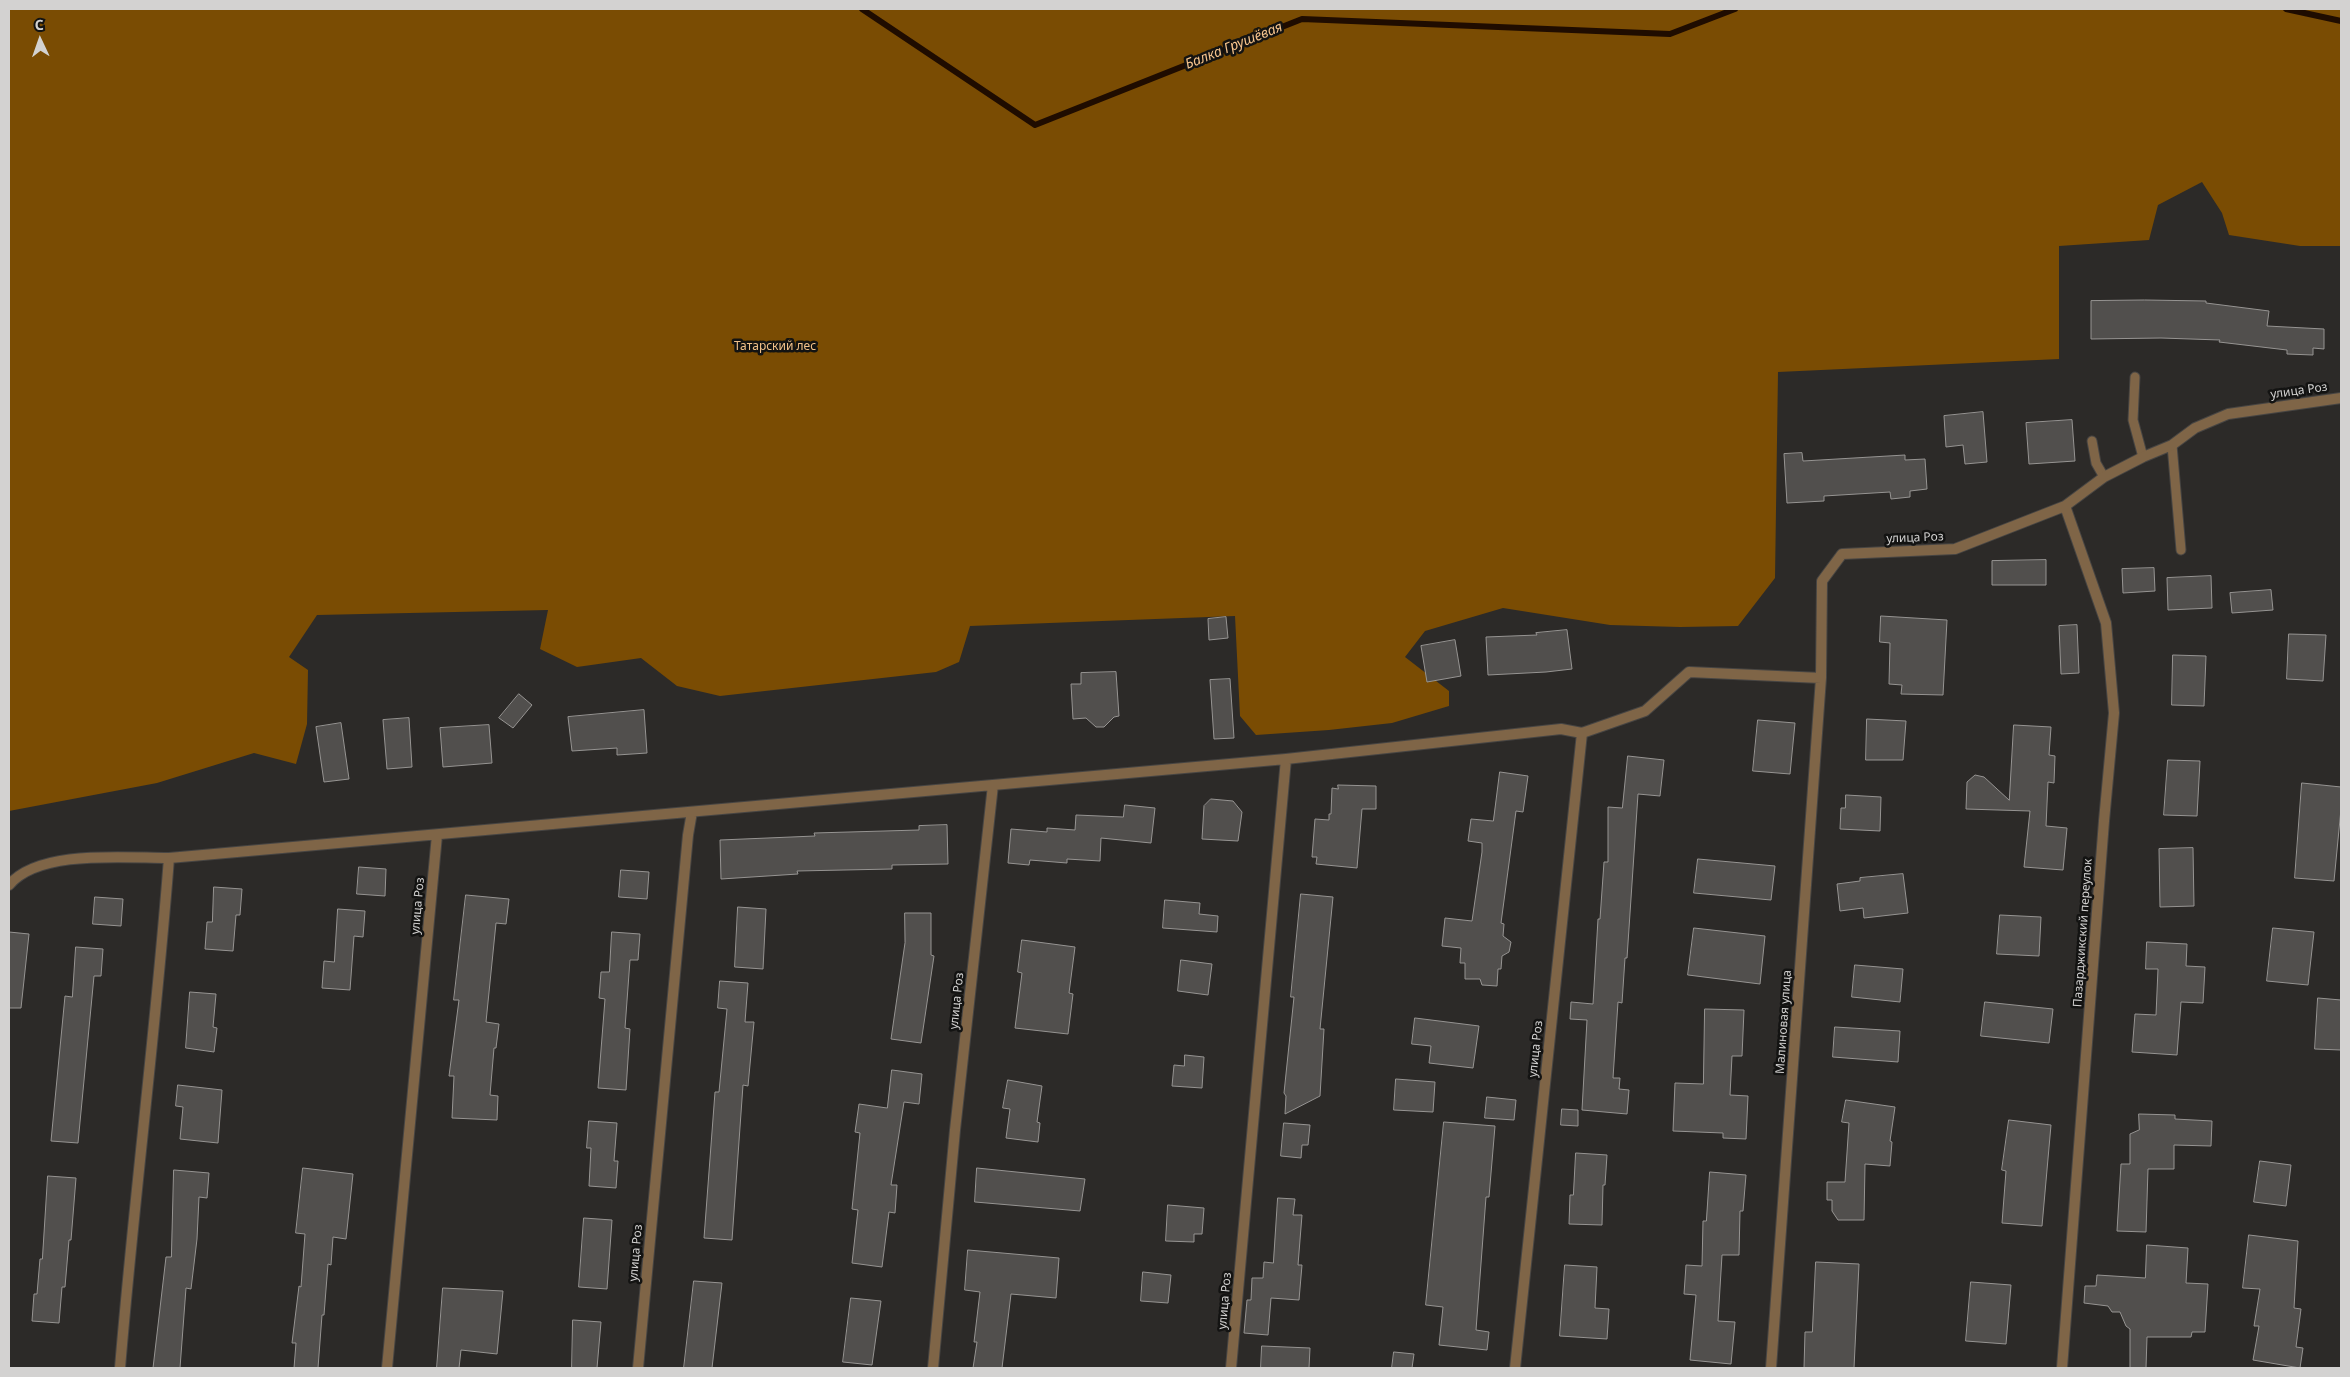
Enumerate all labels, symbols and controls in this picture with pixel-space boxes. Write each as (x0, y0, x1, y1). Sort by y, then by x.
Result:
north arrow (15, 15, 65, 65)
text: С (34, 15, 44, 34)
water label: Балка Грушёвая (1183, 19, 1285, 73)
park label: Татарский лес (734, 340, 816, 354)
street label: улица Роз (2270, 380, 2328, 402)
street label: улица Роз (1886, 530, 1944, 546)
street label: Пазарджикский переулок (2071, 858, 2095, 1008)
street label: улица Роз (408, 877, 428, 935)
street label: Малиновая улица (1773, 970, 1795, 1074)
street label: улица Роз (947, 972, 967, 1030)
street label: улица Роз (1526, 1020, 1546, 1078)
street label: улица Роз (626, 1224, 646, 1282)
street label: улица Роз (1215, 1272, 1235, 1330)

